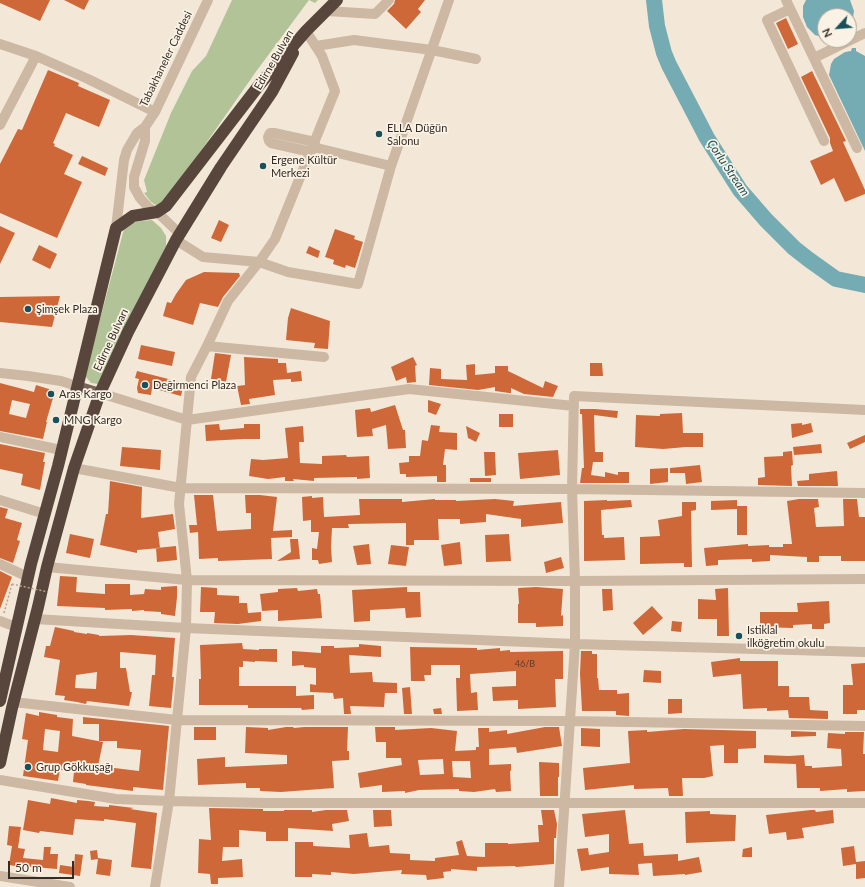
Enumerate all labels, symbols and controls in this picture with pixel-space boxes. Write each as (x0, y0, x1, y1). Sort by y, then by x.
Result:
north arrow (817, 8, 857, 48)
street label: Tabakhaneler Caddesi (137, 9, 195, 109)
text: N (819, 26, 834, 40)
street label: Edirne Bulvarı (252, 28, 296, 92)
place label: ELLA Düğün Salonu (387, 121, 447, 147)
marker: ELLA Düğün Salonu (374, 129, 384, 139)
water label: Çorlu Stream (704, 137, 752, 199)
place label: Ergene Kültür Merkezi (271, 153, 337, 179)
marker: Ergene Kültür Merkezi (258, 161, 268, 171)
place label: Şimşek Plaza (36, 302, 98, 316)
marker: Şimşek Plaza (23, 304, 33, 314)
street label: Edirne Bulvarı (91, 307, 131, 373)
place label: Değirmenci Plaza (153, 378, 236, 392)
marker: Değirmenci Plaza (140, 380, 150, 390)
place label: Aras Kargo (59, 387, 112, 401)
marker: Aras Kargo (46, 389, 56, 399)
place label: MNG Kargo (64, 413, 122, 427)
marker: MNG Kargo (51, 415, 61, 425)
place label: Istiklal ilköğretim okulu (747, 623, 824, 649)
marker: Istiklal ilköğretim okulu (734, 631, 744, 641)
house number: 46/B (515, 659, 535, 669)
place label: Grup Gökkuşağı (36, 760, 113, 774)
marker: Grup Gökkuşağı (23, 762, 33, 772)
scale bar (10, 853, 76, 879)
text: 50 m (15, 860, 42, 875)

